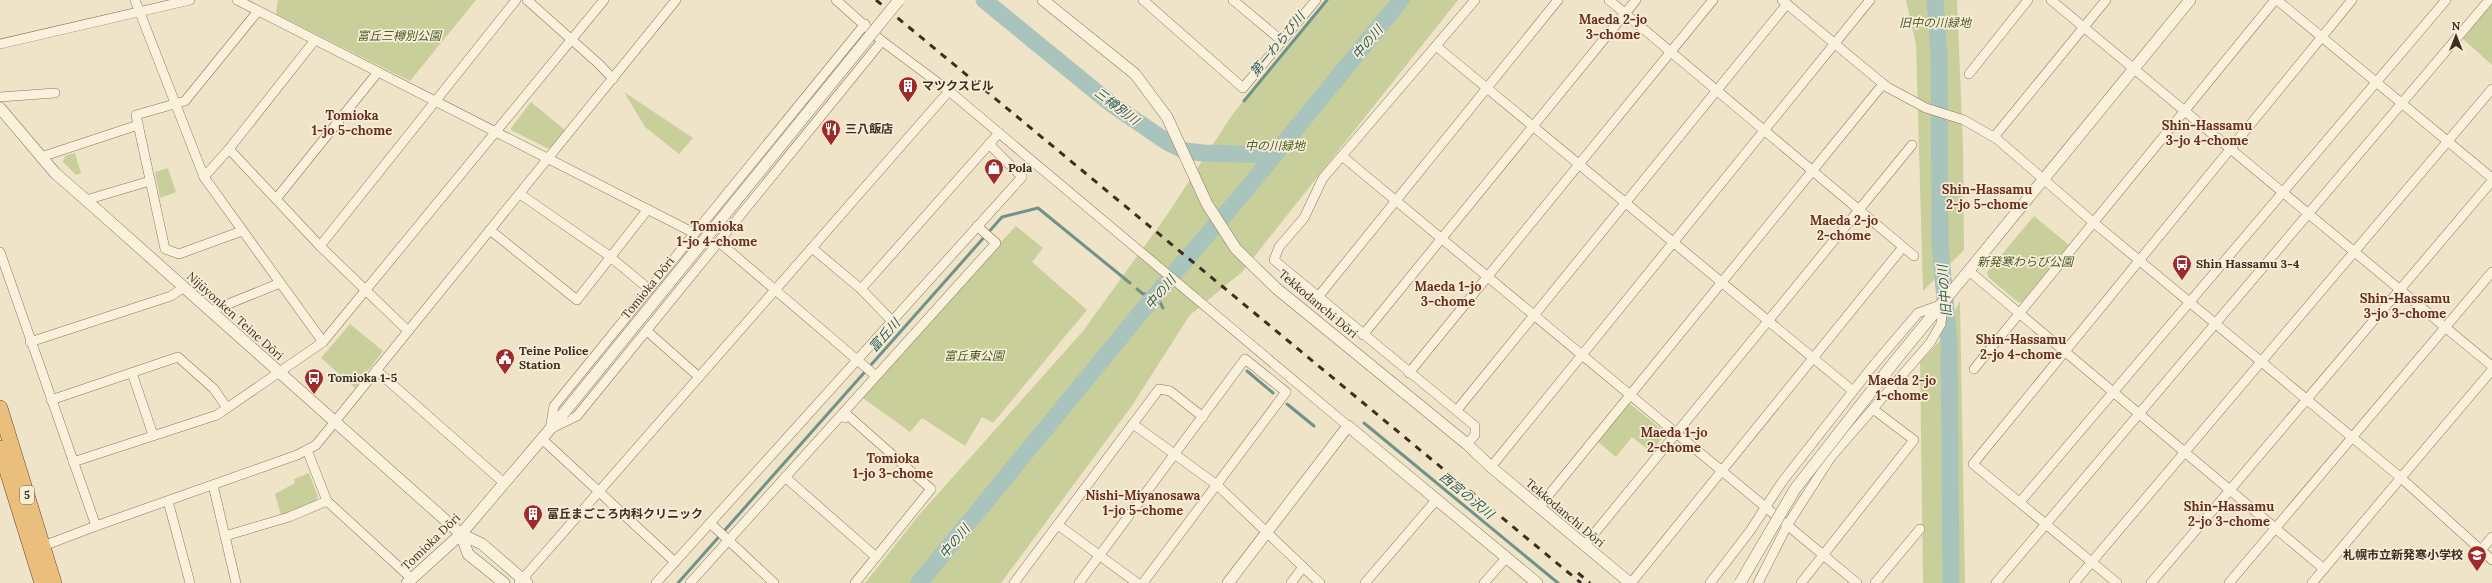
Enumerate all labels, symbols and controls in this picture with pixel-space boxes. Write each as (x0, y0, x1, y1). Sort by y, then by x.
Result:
water label: 第一わらび川 (1246, 7, 1310, 80)
district label: Maeda 2-jo 3-chome (1579, 11, 1647, 43)
park label: 旧中の川緑地 (1899, 15, 1973, 30)
north arrow (2436, 16, 2476, 56)
text: N (2452, 19, 2461, 33)
water label: 中の川 (1348, 20, 1388, 63)
park label: 富丘三樽別公園 (357, 28, 443, 43)
building icon: マツクスビル (897, 75, 919, 103)
place label: マツクスビル (922, 78, 994, 93)
water label: 三樽別川 (1091, 84, 1144, 130)
district label: Tomioka 1-jo 5-chome (312, 107, 392, 139)
district label: Shin-Hassamu 3-jo 4-chome (2162, 117, 2252, 149)
restaurant icon: 三八飯店 (820, 118, 842, 146)
place label: 三八飯店 (845, 121, 893, 136)
park label: 中の川緑地 (1245, 138, 1307, 153)
shop icon: Pola (983, 157, 1005, 185)
place label: Pola (1008, 160, 1033, 175)
district label: Shin-Hassamu 2-jo 5-chome (1942, 181, 2032, 213)
district label: Maeda 2-jo 2-chome (1810, 212, 1878, 244)
district label: Tomioka 1-jo 4-chome (677, 218, 757, 250)
bus stop icon: Shin Hassamu 3-4 (2171, 253, 2193, 281)
street label: Tomioka Dōri (618, 254, 677, 322)
park label: 新発寒わらび公園 (1977, 254, 2075, 269)
place label: Shin Hassamu 3-4 (2196, 256, 2300, 271)
water label: 旧中の川 (1934, 262, 1955, 318)
street label: Tekkodanchi Dōri (1276, 266, 1361, 341)
street label: Nijūyonken Teine Dōri (184, 268, 287, 363)
water label: 中の川 (1141, 270, 1181, 313)
district label: Maeda 1-jo 3-chome (1414, 278, 1482, 310)
district label: Shin-Hassamu 3-jo 3-chome (2360, 290, 2450, 322)
water label: 富丘川 (865, 314, 905, 356)
district label: Shin-Hassamu 2-jo 4-chome (1976, 331, 2066, 363)
place label: Teine Police Station (519, 343, 589, 372)
public building icon: Teine Police Station (494, 347, 516, 375)
park label: 富丘東公園 (944, 348, 1006, 363)
bus stop icon: Tomioka 1-5 (303, 367, 325, 395)
place label: Tomioka 1-5 (328, 370, 398, 385)
district label: Maeda 2-jo 1-chome (1868, 372, 1936, 404)
district label: Maeda 1-jo 2-chome (1640, 424, 1708, 456)
district label: Tomioka 1-jo 3-chome (853, 450, 933, 482)
water label: 西宮の沢川 (1436, 468, 1499, 524)
street label: Tekkodanchi Dōri (1523, 475, 1608, 550)
road number: 5 (20, 486, 34, 504)
district label: Nishi-Miyanosawa 1-jo 5-chome (1086, 487, 1201, 519)
district label: Shin-Hassamu 2-jo 3-chome (2184, 498, 2274, 530)
building icon: 富丘まごころ内科クリニック (522, 503, 544, 531)
place label: 富丘まごころ内科クリニック (547, 506, 703, 521)
street label: Tomioka Dōri (398, 510, 463, 573)
water label: 中の川 (935, 519, 975, 562)
school or university icon: 札幌市立新発寒小学校 (2466, 544, 2488, 572)
place label: 札幌市立新発寒小学校 (2343, 547, 2463, 562)

